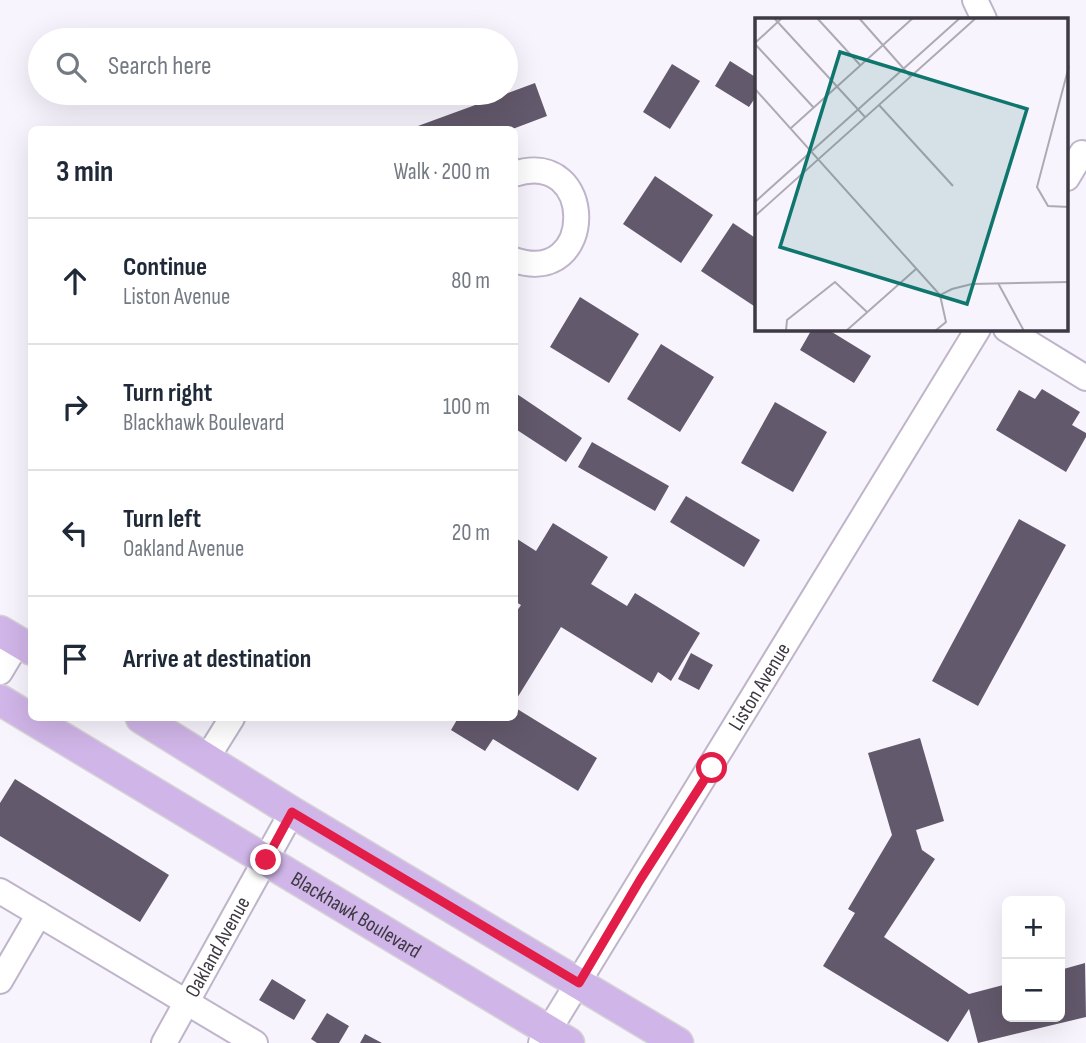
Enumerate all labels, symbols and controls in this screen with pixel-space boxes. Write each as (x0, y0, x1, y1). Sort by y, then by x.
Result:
inset map (755, 18, 1068, 331)
search box (28, 28, 518, 105)
icon: search (52, 48, 90, 86)
text: Search here (108, 51, 211, 82)
text: 3 min (56, 154, 113, 190)
text: Walk · 200 m (393, 158, 490, 186)
text: Continue (123, 252, 207, 283)
icon: ahead (56, 262, 94, 300)
text: 80 m (451, 267, 490, 295)
text: Liston Avenue (123, 283, 230, 311)
text: Turn right (123, 378, 212, 409)
icon: right (56, 388, 94, 426)
text: 100 m (443, 393, 490, 421)
text: Blackhawk Boulevard (123, 409, 284, 437)
text: Turn left (123, 504, 201, 535)
icon: left (56, 514, 94, 552)
text: 20 m (452, 519, 490, 547)
text: Oakland Avenue (123, 535, 244, 563)
street label: Liston Avenue (723, 638, 795, 735)
icon: arrive (56, 640, 94, 678)
text: Arrive at destination (123, 644, 311, 675)
route start (696, 752, 727, 783)
route end (250, 844, 281, 875)
street label: Blackhawk Boulevard (287, 866, 426, 964)
street label: Oakland Avenue (180, 892, 255, 1001)
map controls (1002, 896, 1065, 1022)
button: + (1002, 896, 1065, 959)
button: − (1002, 959, 1065, 1022)

